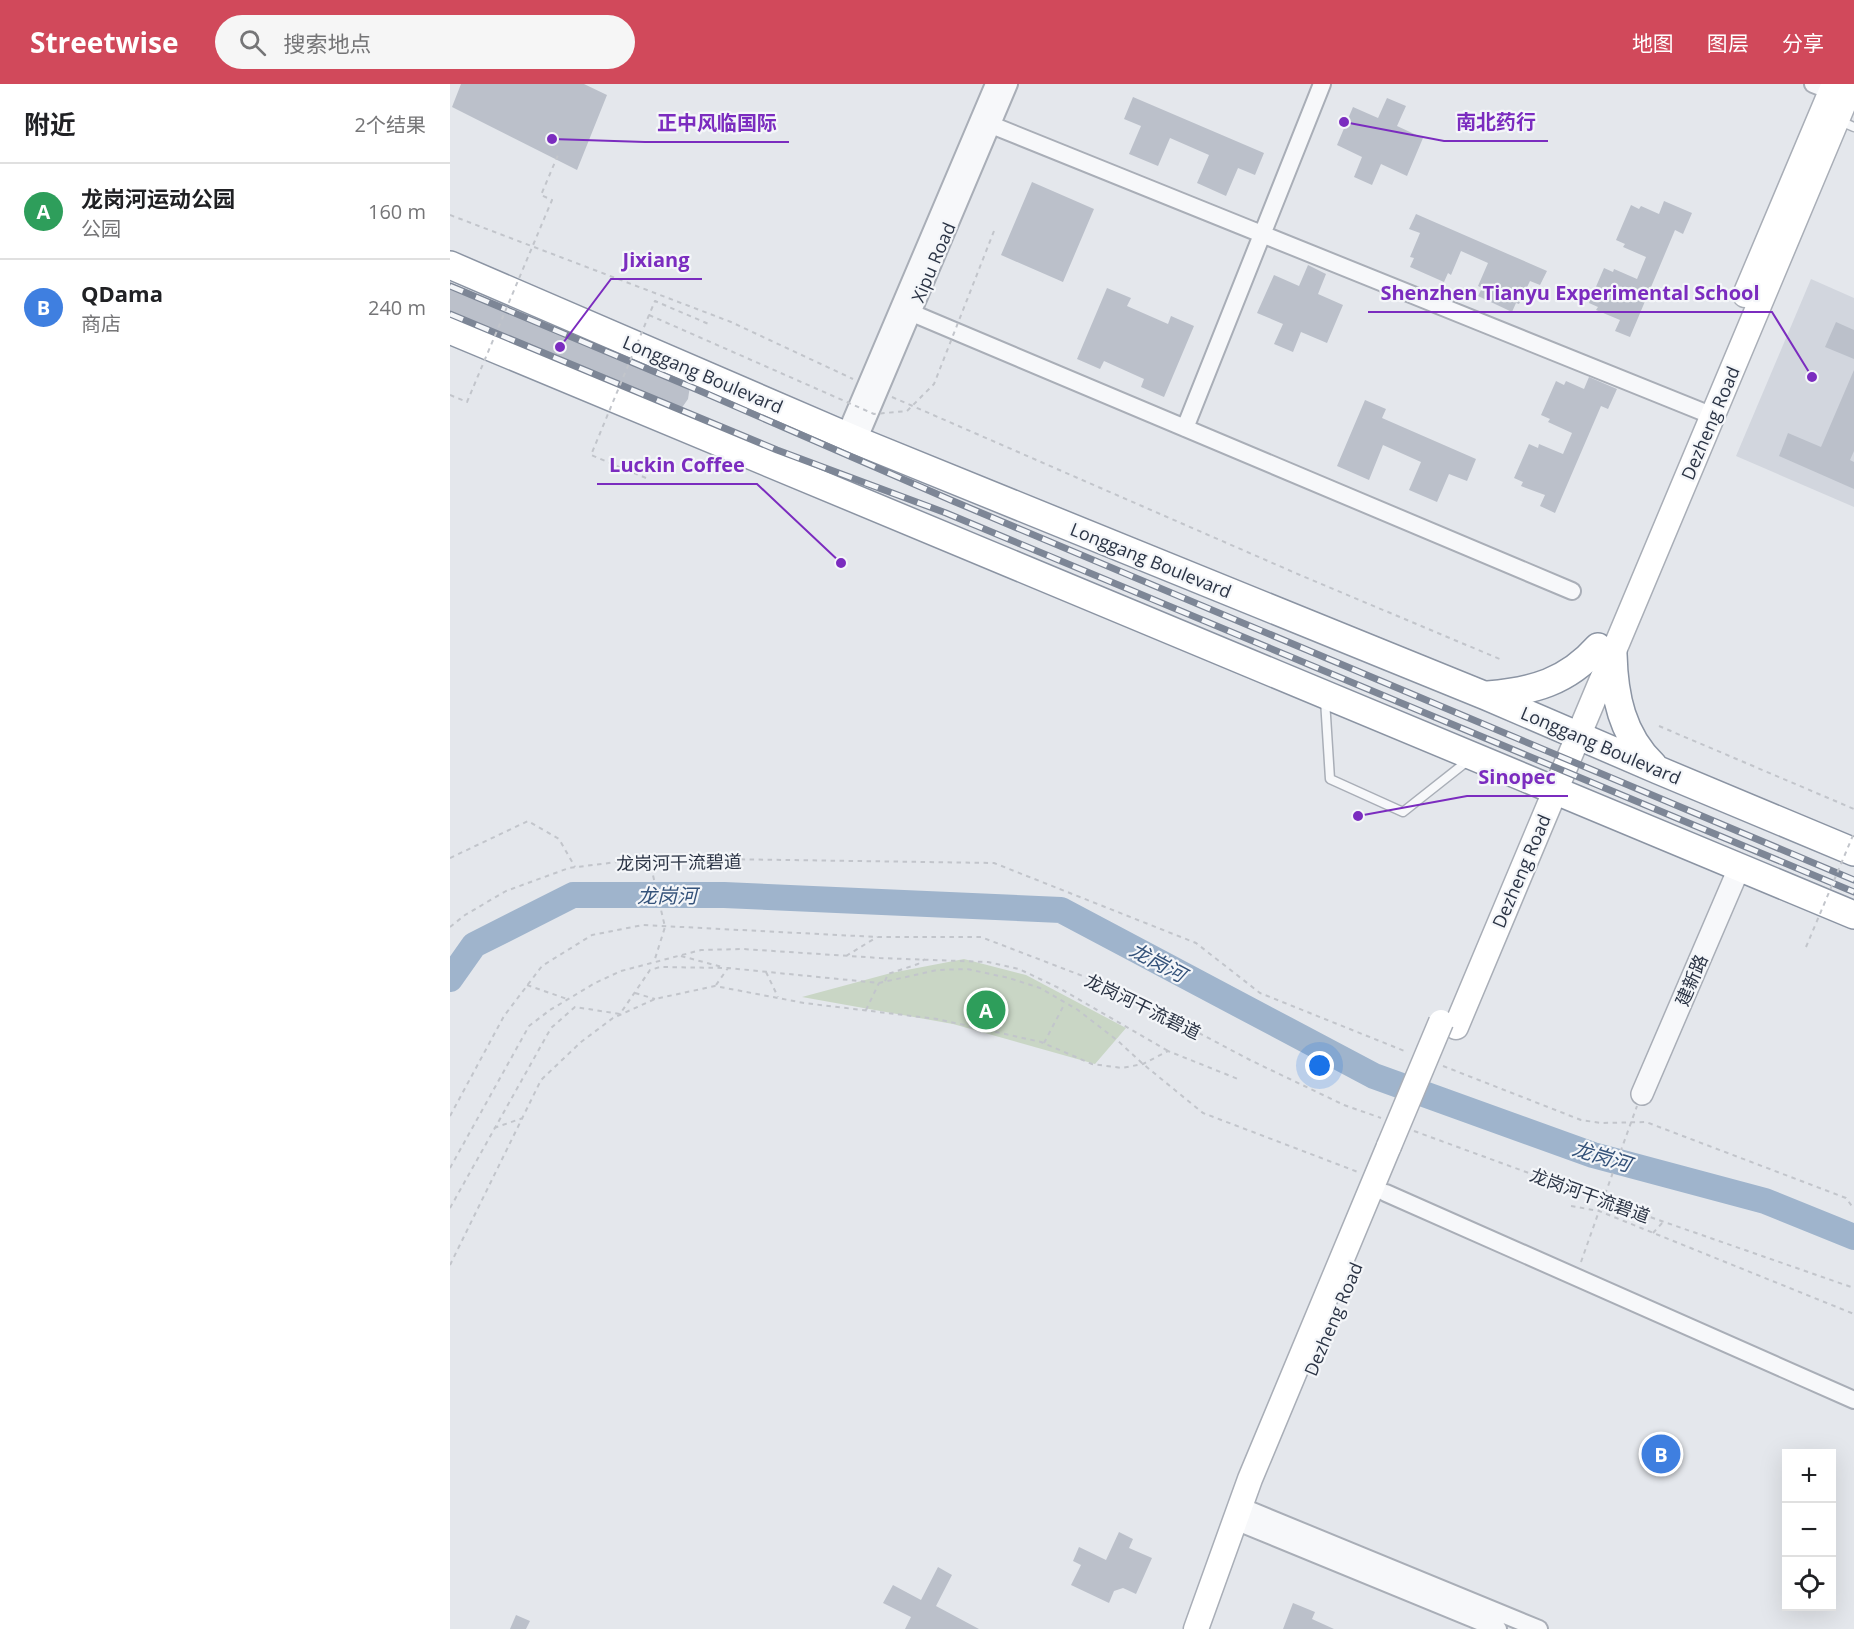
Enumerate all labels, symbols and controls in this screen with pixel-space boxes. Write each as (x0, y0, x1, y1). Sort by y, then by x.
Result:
search box (215, 15, 635, 69)
text: Streetwise (30, 23, 179, 61)
icon: search (236, 26, 269, 59)
text: 搜索地点 (284, 28, 372, 58)
text: 地图 (1632, 29, 1674, 57)
text: 图层 (1707, 29, 1749, 57)
text: 分享 (1782, 29, 1824, 57)
callout: 南北药行 (1444, 103, 1548, 141)
callout: 正中风临国际 (645, 104, 789, 142)
text: 附近 (24, 106, 76, 142)
text: 南北药行 (1456, 108, 1536, 135)
text: 正中风临国际 (657, 109, 777, 136)
text: 2个结果 (355, 111, 426, 138)
text: 龙岗河运动公园 (81, 183, 235, 213)
text: A (37, 198, 50, 225)
text: 160 m (368, 198, 426, 225)
text: 公园 (81, 215, 121, 242)
street label: Xipu Road (905, 218, 961, 306)
callout: Jixiang (611, 241, 702, 279)
text: Jixiang (621, 246, 690, 273)
callout: Shenzhen Tianyu Experimental School (1368, 274, 1772, 312)
text: QDama (81, 278, 163, 308)
text: Shenzhen Tianyu Experimental School (1380, 279, 1760, 306)
text: B (37, 294, 50, 321)
text: 240 m (368, 294, 426, 321)
text: 商店 (81, 310, 121, 337)
street label: Longgang Boulevard (619, 329, 787, 419)
street label: Dezheng Road (1675, 363, 1745, 483)
callout: Luckin Coffee (597, 446, 757, 484)
text: Luckin Coffee (609, 451, 745, 478)
street label: Longgang Boulevard (1067, 517, 1235, 603)
street label: Longgang Boulevard (1517, 700, 1685, 790)
callout: Sinopec (1467, 758, 1568, 796)
text: Sinopec (1478, 763, 1556, 790)
street label: Dezheng Road (1486, 811, 1556, 931)
street label: 龙岗河干流碧道 (616, 849, 742, 875)
water label: 龙岗河 (637, 882, 701, 909)
water label: 龙岗河 (1125, 936, 1194, 990)
street label: 建新路 (1669, 950, 1713, 1010)
street label: 龙岗河干流碧道 (1081, 968, 1205, 1044)
pin: A (966, 988, 1006, 1032)
your location (1305, 1051, 1334, 1080)
water label: 龙岗河 (1569, 1134, 1638, 1179)
street label: 龙岗河干流碧道 (1527, 1162, 1653, 1228)
street label: Dezheng Road (1298, 1259, 1368, 1379)
pin: B (1642, 1432, 1680, 1476)
map controls (1782, 1449, 1836, 1611)
button: + (1782, 1449, 1836, 1503)
button: − (1782, 1503, 1836, 1557)
button: locate (1782, 1557, 1836, 1611)

